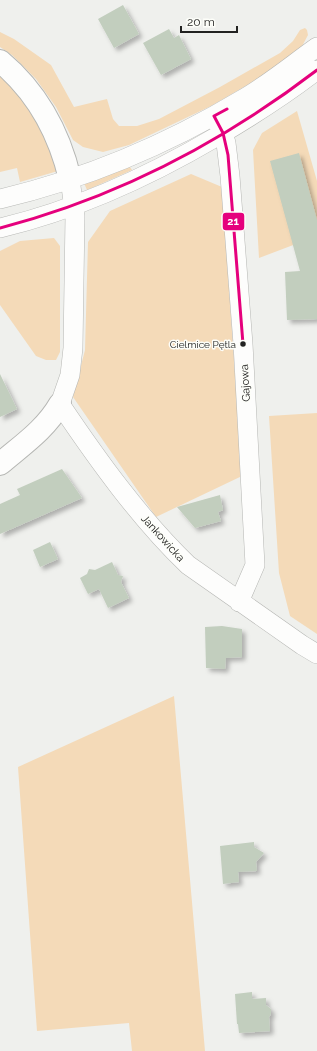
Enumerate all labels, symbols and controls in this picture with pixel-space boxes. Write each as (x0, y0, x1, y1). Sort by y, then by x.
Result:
scale bar (181, 8, 237, 34)
text: 20 m (187, 15, 215, 29)
line badge: 21 (222, 212, 245, 231)
text: 21 (227, 215, 239, 228)
place label: Cielmice Pętla (170, 339, 236, 350)
marker: Cielmice Pętla (238, 339, 248, 349)
street label: Gajowa (238, 364, 253, 402)
street label: Jankowicka (138, 512, 187, 564)

